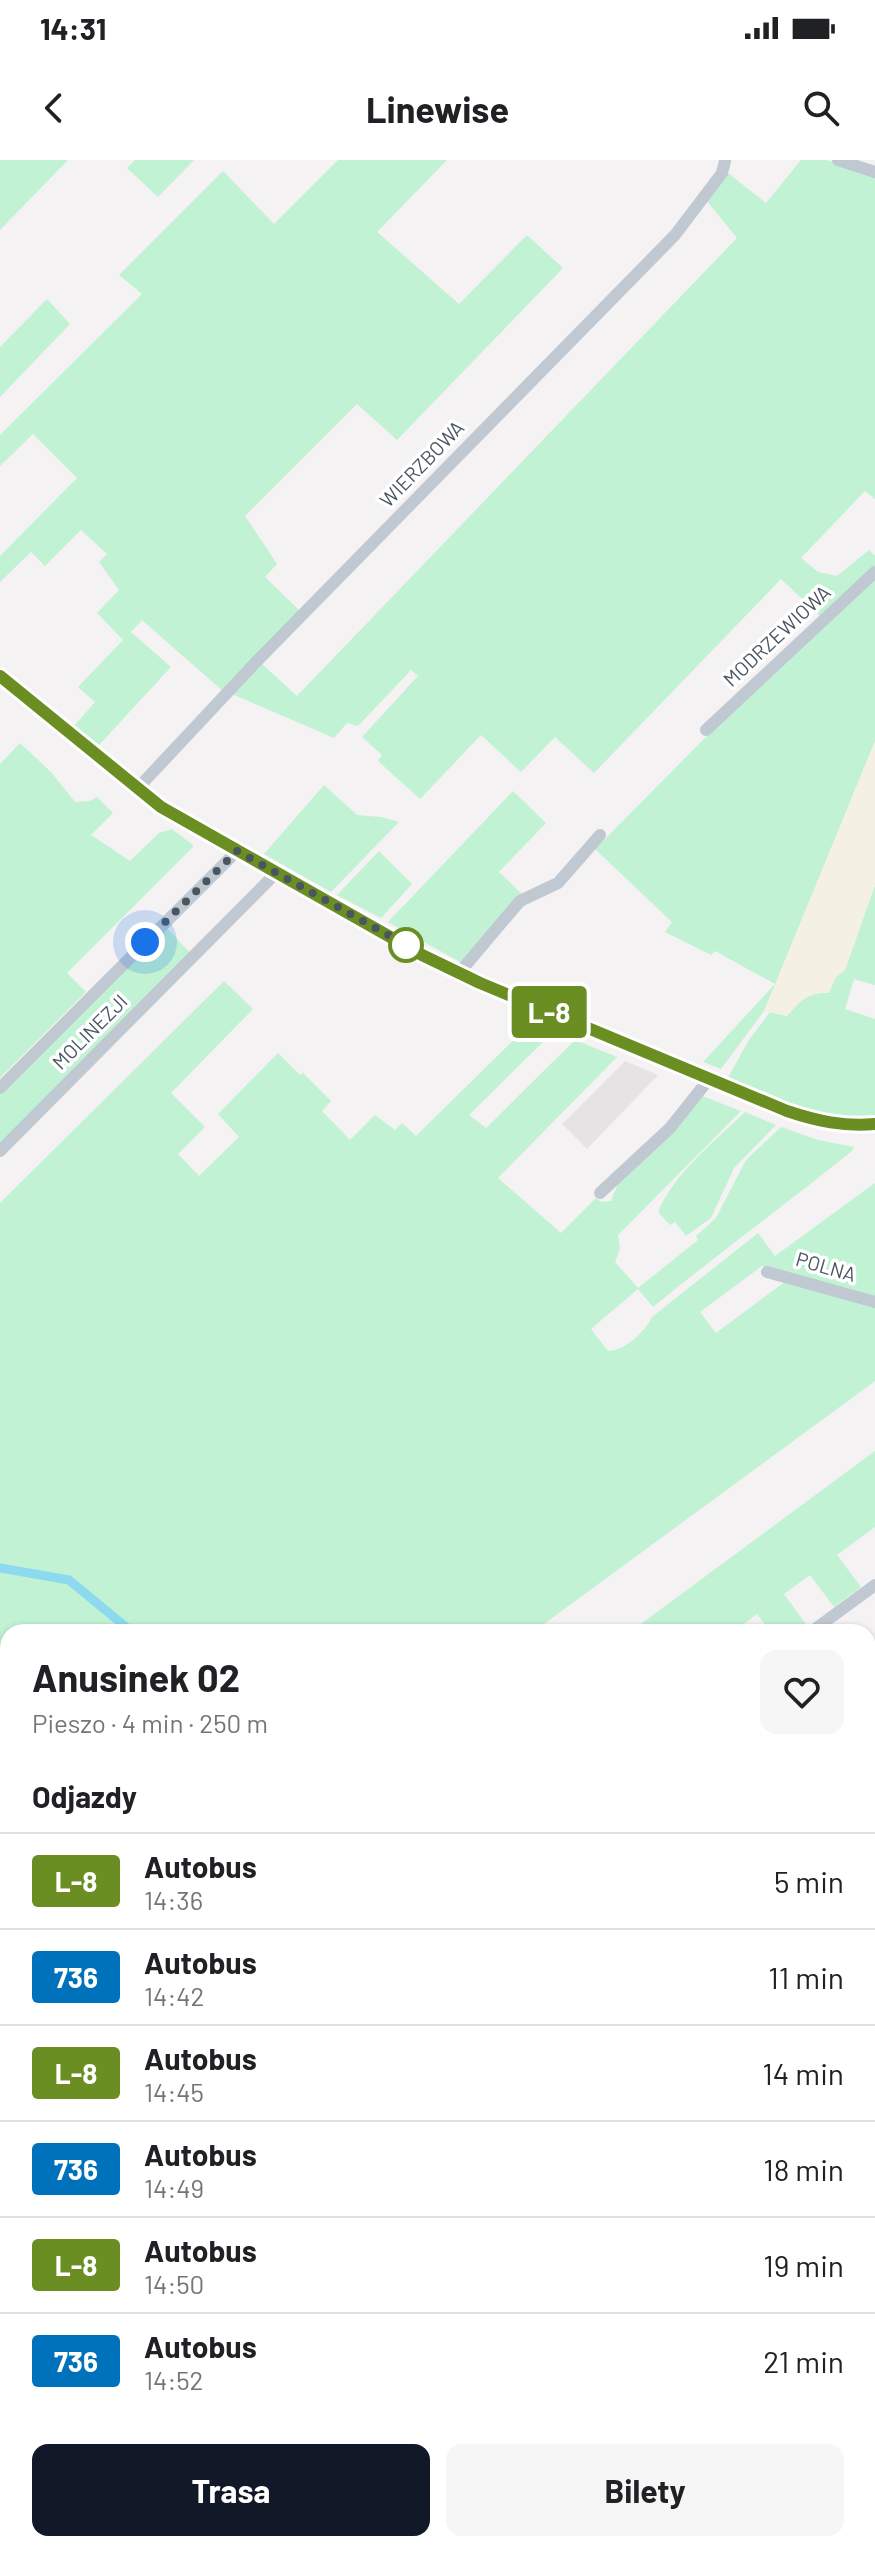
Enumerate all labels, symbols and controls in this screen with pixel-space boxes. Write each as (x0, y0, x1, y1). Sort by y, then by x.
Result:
text: 14:31 (40, 10, 106, 46)
icon: back (32, 86, 76, 130)
icon: search (799, 86, 843, 130)
text: Linewise (366, 87, 509, 130)
street label: WIERZBOWA (374, 415, 468, 511)
street label: MODRZEWIOWA (718, 580, 835, 691)
your location (125, 922, 165, 962)
unlabelled marker (389, 928, 423, 962)
line badge: L-8 (503, 986, 595, 1038)
street label: MOLINEZJI (47, 989, 132, 1074)
text: L-8 (528, 995, 570, 1029)
street label: POLNA (793, 1246, 859, 1286)
button: heart (760, 1650, 844, 1734)
text: Anusinek 02 (32, 1654, 240, 1700)
text: Pieszo · 4 min · 250 m (32, 1707, 268, 1738)
text: Odjazdy (32, 1778, 137, 1814)
text: Autobus (144, 1848, 257, 1884)
text: 5 min (774, 1863, 844, 1899)
text: L-8 (55, 1864, 97, 1898)
text: 14:36 (144, 1884, 203, 1915)
text: Autobus (144, 1944, 257, 1980)
text: 11 min (768, 1959, 844, 1995)
text: 736 (54, 1960, 98, 1994)
text: 14:42 (144, 1980, 205, 2011)
text: Autobus (144, 2040, 257, 2076)
text: 14 min (762, 2055, 844, 2091)
text: L-8 (55, 2056, 97, 2090)
text: 14:45 (144, 2076, 204, 2107)
text: Autobus (144, 2136, 257, 2172)
text: 18 min (763, 2151, 844, 2187)
text: 736 (54, 2152, 98, 2186)
text: 14:49 (144, 2172, 204, 2203)
text: Autobus (144, 2232, 257, 2268)
text: 19 min (763, 2247, 844, 2283)
text: L-8 (55, 2248, 97, 2282)
text: 14:50 (144, 2268, 204, 2299)
text: Autobus (144, 2328, 257, 2364)
text: 21 min (763, 2343, 844, 2379)
text: 736 (54, 2344, 98, 2378)
text: 14:52 (144, 2364, 204, 2395)
button: Trasa (32, 2444, 430, 2536)
button: Bilety (446, 2444, 844, 2536)

